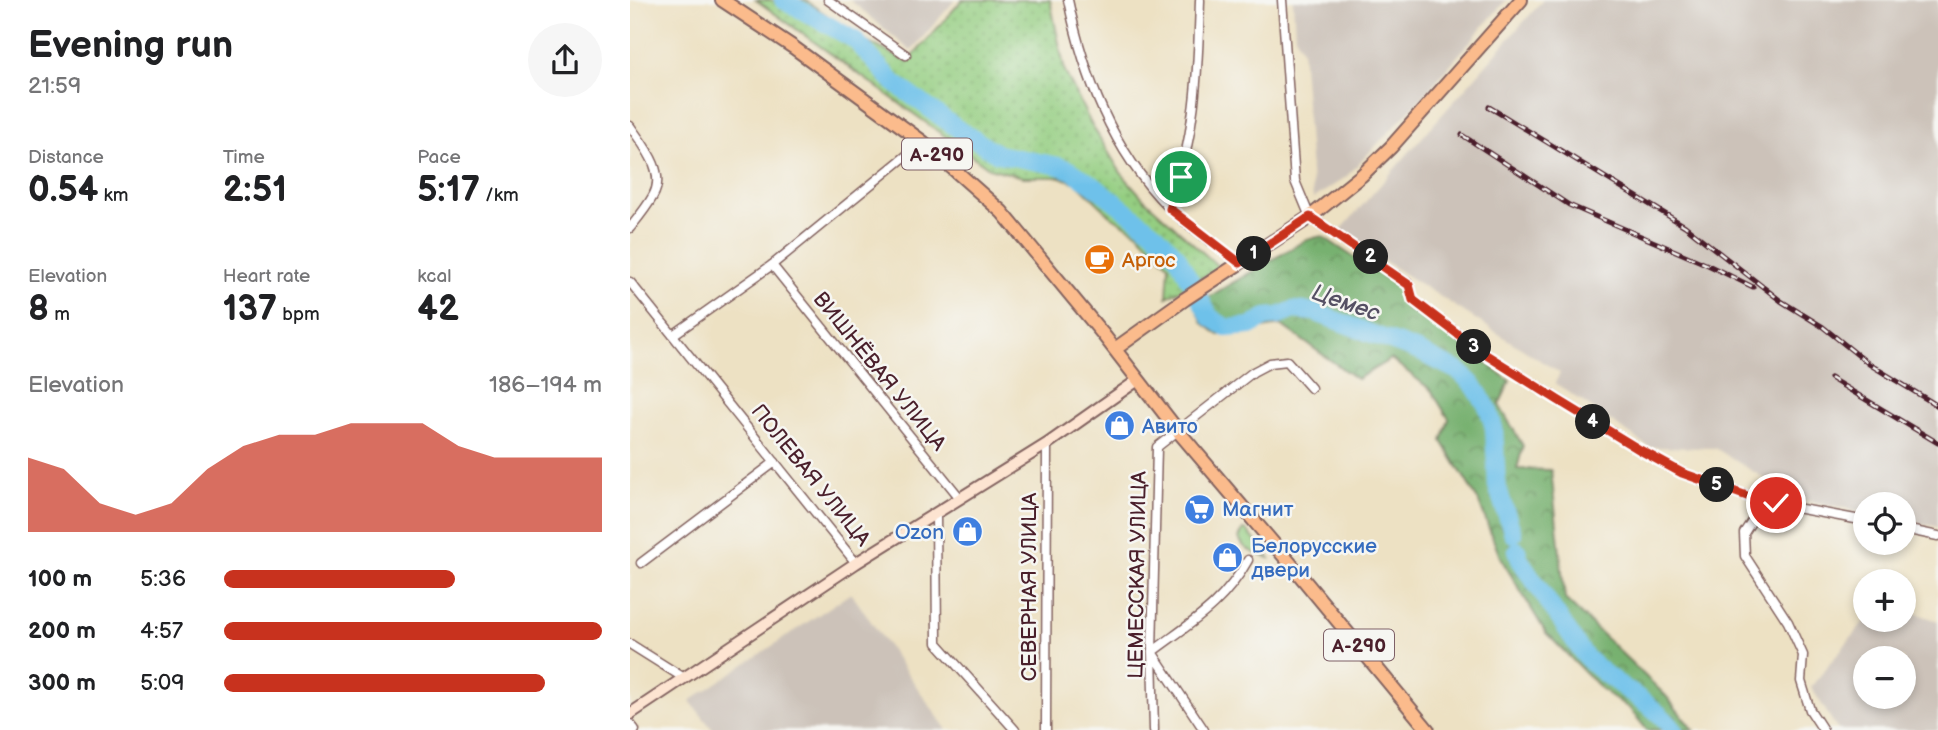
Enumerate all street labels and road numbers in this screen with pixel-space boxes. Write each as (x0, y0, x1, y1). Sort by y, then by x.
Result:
road number: А-290 (902, 138, 972, 170)
street label: ВИШНЁВАЯ УЛИЦА (808, 287, 951, 456)
street label: ПОЛЕВАЯ УЛИЦА (746, 399, 876, 551)
street label: ЦЕМЕССКАЯ УЛИЦА (1123, 471, 1152, 679)
street label: СЕВЕРНАЯ УЛИЦА (1017, 493, 1042, 681)
road number: А-290 (1324, 630, 1394, 660)

